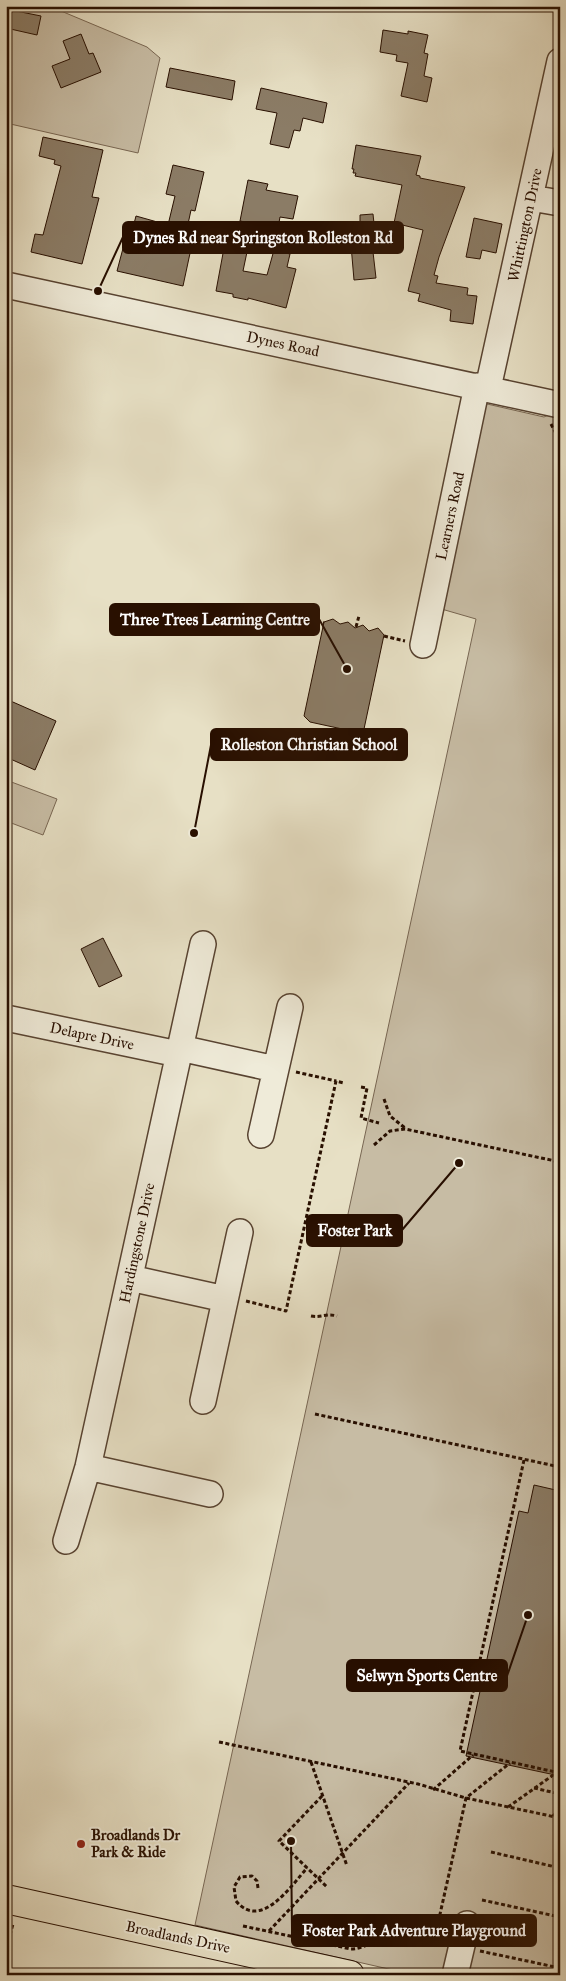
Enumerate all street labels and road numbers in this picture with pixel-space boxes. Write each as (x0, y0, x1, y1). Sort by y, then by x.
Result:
street label: Whittington Drive (504, 167, 546, 283)
street label: Dynes Road (245, 328, 321, 361)
street label: Learners Road (432, 470, 468, 562)
street label: Delapre Drive (48, 1018, 136, 1054)
street label: Hardingstone Drive (115, 1181, 159, 1305)
street label: Broadlands Drive (124, 1917, 232, 1957)

